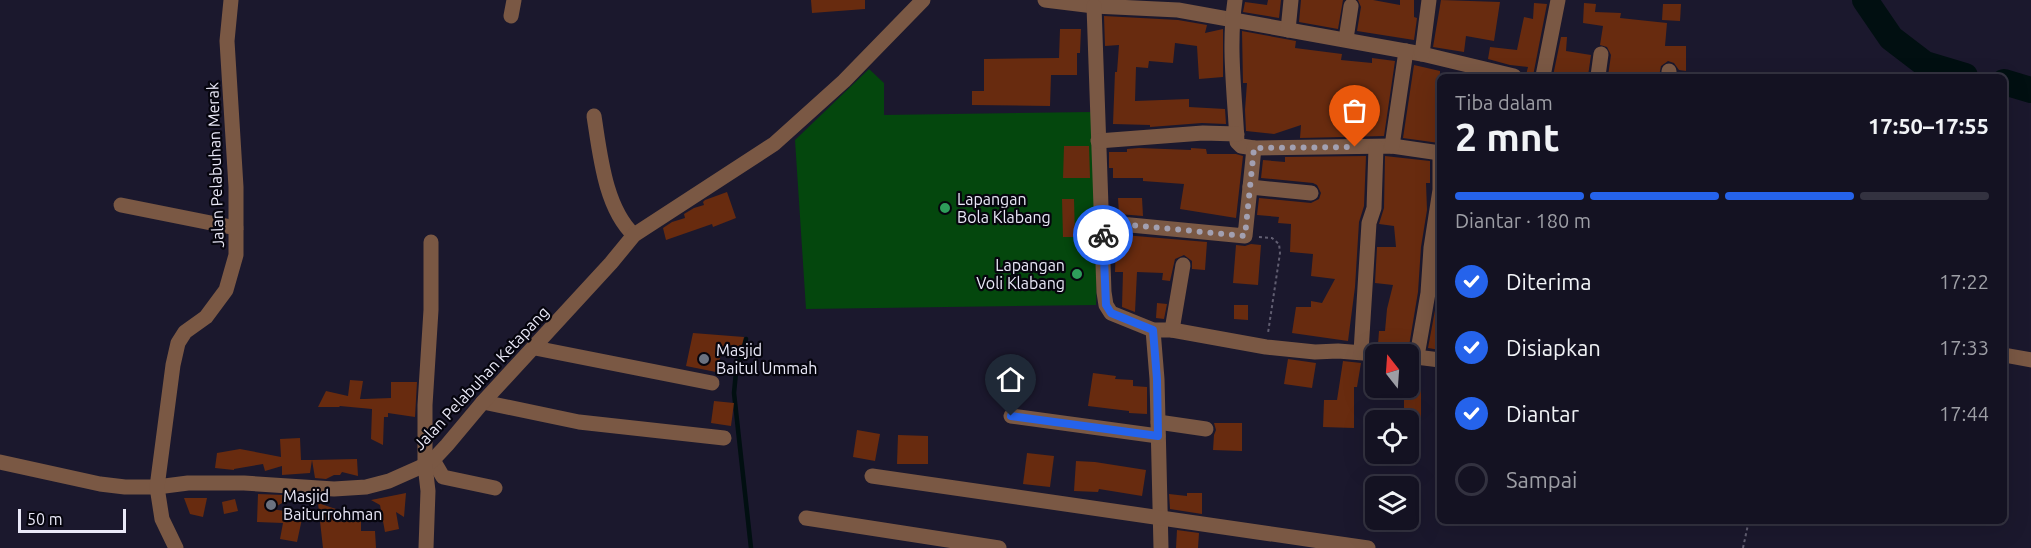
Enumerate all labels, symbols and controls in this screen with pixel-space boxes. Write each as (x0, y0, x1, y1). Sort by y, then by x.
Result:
street label: Jalan Pelabuhan Merak (203, 82, 227, 248)
pin (1329, 85, 1380, 147)
text: Tiba dalam (1455, 91, 1553, 114)
icon: bag (1338, 94, 1371, 127)
text: 17:50–17:55 (1868, 113, 1989, 138)
text: 2 mnt (1455, 115, 1559, 158)
place label: Lapangan Bola Klabang (957, 190, 1051, 226)
marker: Lapangan Bola Klabang (938, 201, 952, 215)
courier (1073, 205, 1133, 265)
text: Diantar · 180 m (1455, 209, 1591, 232)
icon: bike (1087, 219, 1120, 252)
place label: Lapangan Voli Klabang (976, 256, 1065, 292)
icon: check (1455, 265, 1488, 298)
marker: Lapangan Voli Klabang (1070, 267, 1084, 281)
text: Diterima (1506, 269, 1592, 294)
text: 17:22 (1939, 270, 1989, 293)
street label: Jalan Pelabuhan Ketapang (410, 303, 552, 453)
icon: check (1455, 331, 1488, 364)
text: Disiapkan (1506, 335, 1601, 360)
text: 17:33 (1939, 336, 1989, 359)
place label: Masjid Baitul Ummah (716, 341, 817, 377)
north arrow (1365, 344, 1419, 398)
map controls (1365, 344, 1419, 530)
marker: Masjid Baitul Ummah (697, 352, 711, 366)
pin (985, 354, 1036, 416)
icon: home (994, 363, 1027, 396)
icon: check (1455, 397, 1488, 430)
text: Diantar (1506, 401, 1579, 426)
text: 17:44 (1939, 402, 1989, 425)
button: locate (1365, 410, 1419, 464)
text: Sampai (1506, 467, 1577, 492)
button: layers (1365, 476, 1419, 530)
place label: Masjid Baiturrohman (283, 487, 382, 523)
marker: Masjid Baiturrohman (264, 498, 278, 512)
scale bar (18, 506, 126, 534)
text: 50 m (27, 510, 63, 528)

